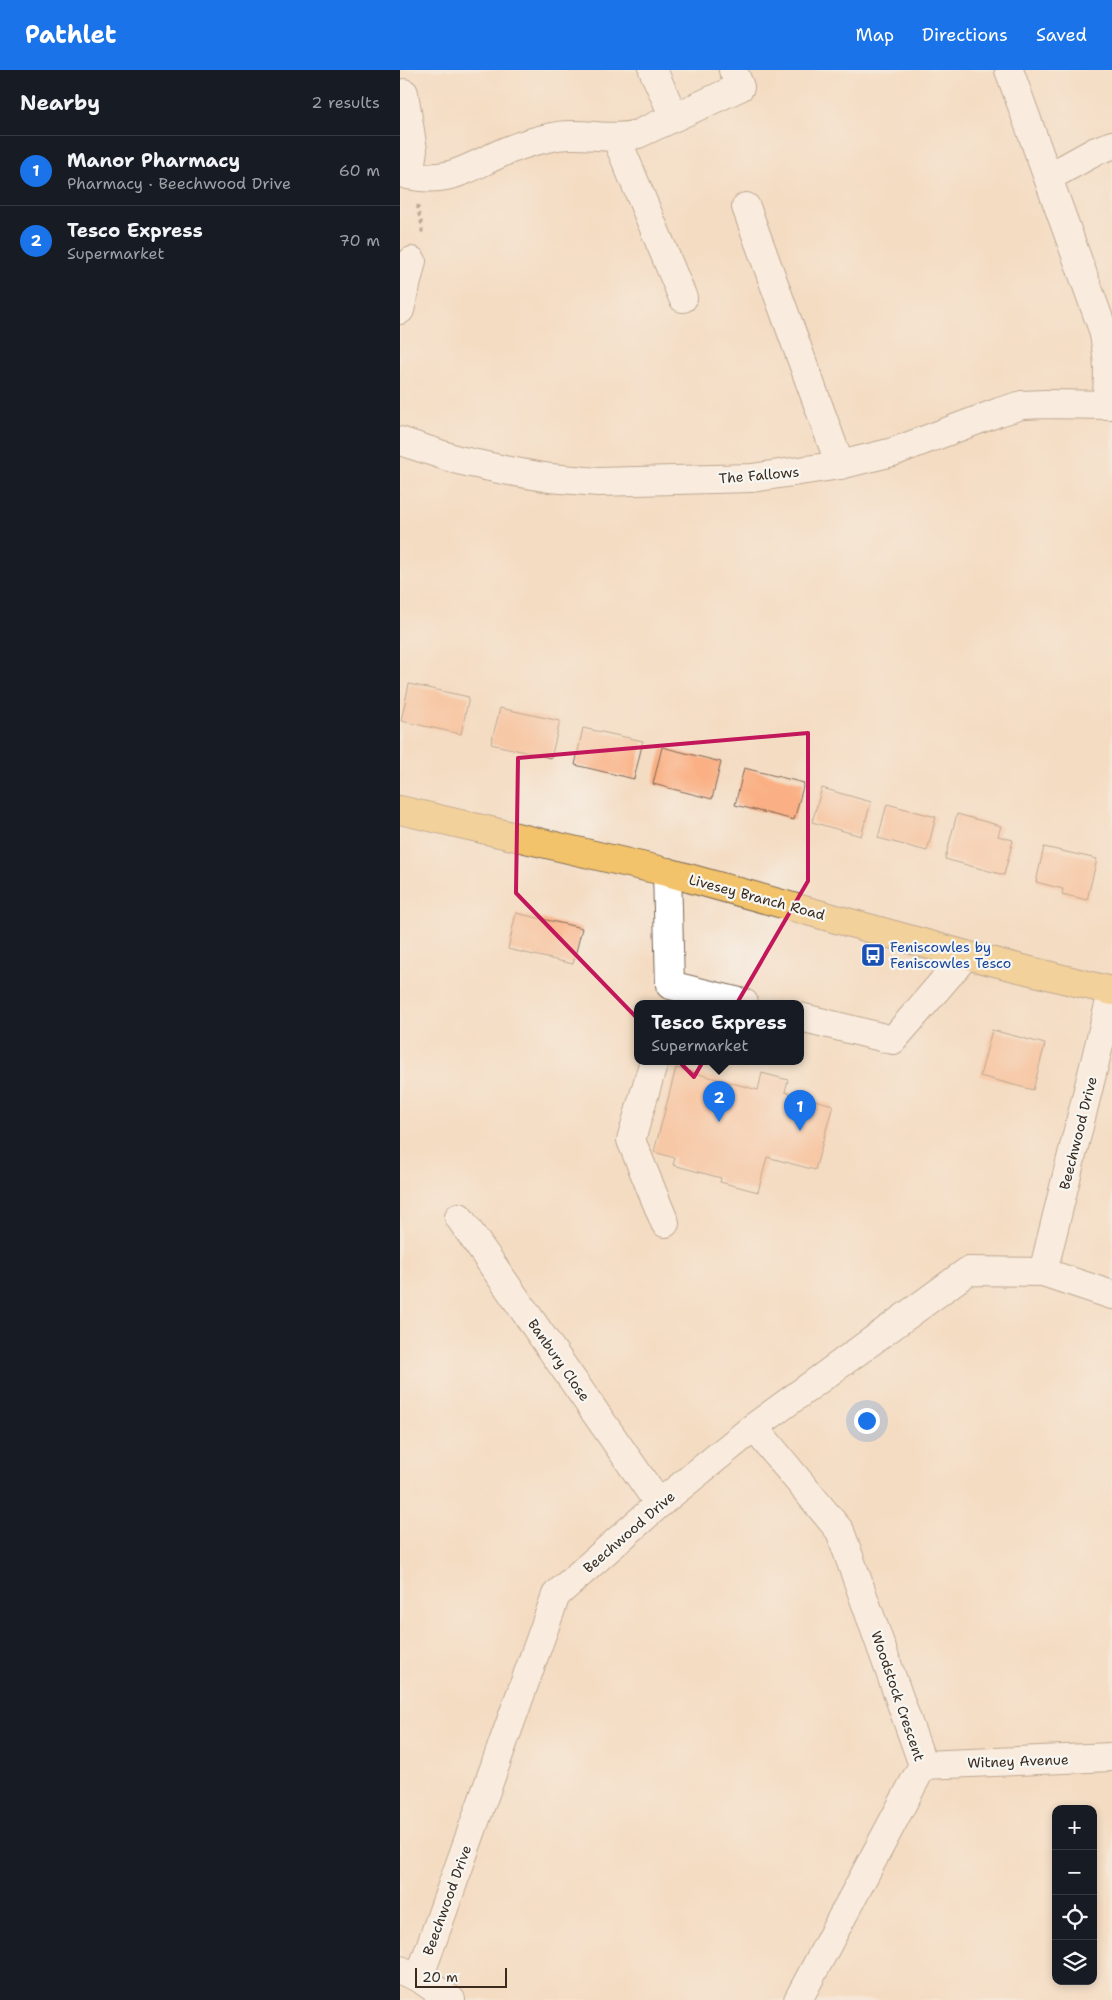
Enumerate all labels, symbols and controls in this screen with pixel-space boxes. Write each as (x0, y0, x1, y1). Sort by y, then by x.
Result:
text: Pathlet (25, 19, 116, 51)
text: Map (856, 23, 894, 47)
text: Directions (922, 23, 1008, 47)
text: Saved (1036, 23, 1087, 47)
text: Nearby (20, 89, 100, 117)
text: 2 results (311, 92, 380, 113)
text: Manor Pharmacy (67, 148, 240, 173)
text: 1 (32, 160, 40, 181)
text: 60 m (339, 160, 380, 181)
text: Pharmacy · Beechwood Drive (67, 173, 291, 194)
text: Tesco Express (67, 218, 203, 243)
text: 2 (30, 230, 42, 251)
text: 70 m (339, 230, 380, 251)
text: Supermarket (67, 243, 164, 264)
street label: The Fallows (718, 463, 800, 487)
street label: Livesey Branch Road (687, 870, 827, 924)
place label: Feniscowles by Feniscowles Tesco (890, 938, 1011, 972)
bus stop icon: Feniscowles by Feniscowles Tesco (860, 942, 886, 968)
popup (634, 1000, 804, 1065)
text: Tesco Express (651, 1010, 787, 1035)
text: Supermarket (651, 1035, 749, 1056)
street label: Beechwood Drive (1055, 1074, 1101, 1191)
pin: 2 (703, 1081, 735, 1122)
pin: 1 (784, 1090, 816, 1131)
street label: Banbury Close (524, 1315, 594, 1405)
your location (854, 1408, 880, 1434)
street label: Beechwood Drive (579, 1487, 679, 1577)
street label: Woodstock Crescent (867, 1628, 929, 1764)
street label: Witney Avenue (967, 1750, 1069, 1772)
map controls (1052, 1805, 1097, 1985)
button: + (1052, 1805, 1097, 1850)
street label: Beechwood Drive (419, 1842, 475, 1958)
button: − (1052, 1850, 1097, 1895)
button: locate (1052, 1895, 1097, 1940)
button: layers (1052, 1940, 1097, 1985)
scale bar (415, 1965, 508, 1988)
text: 20 m (422, 1968, 458, 1986)

